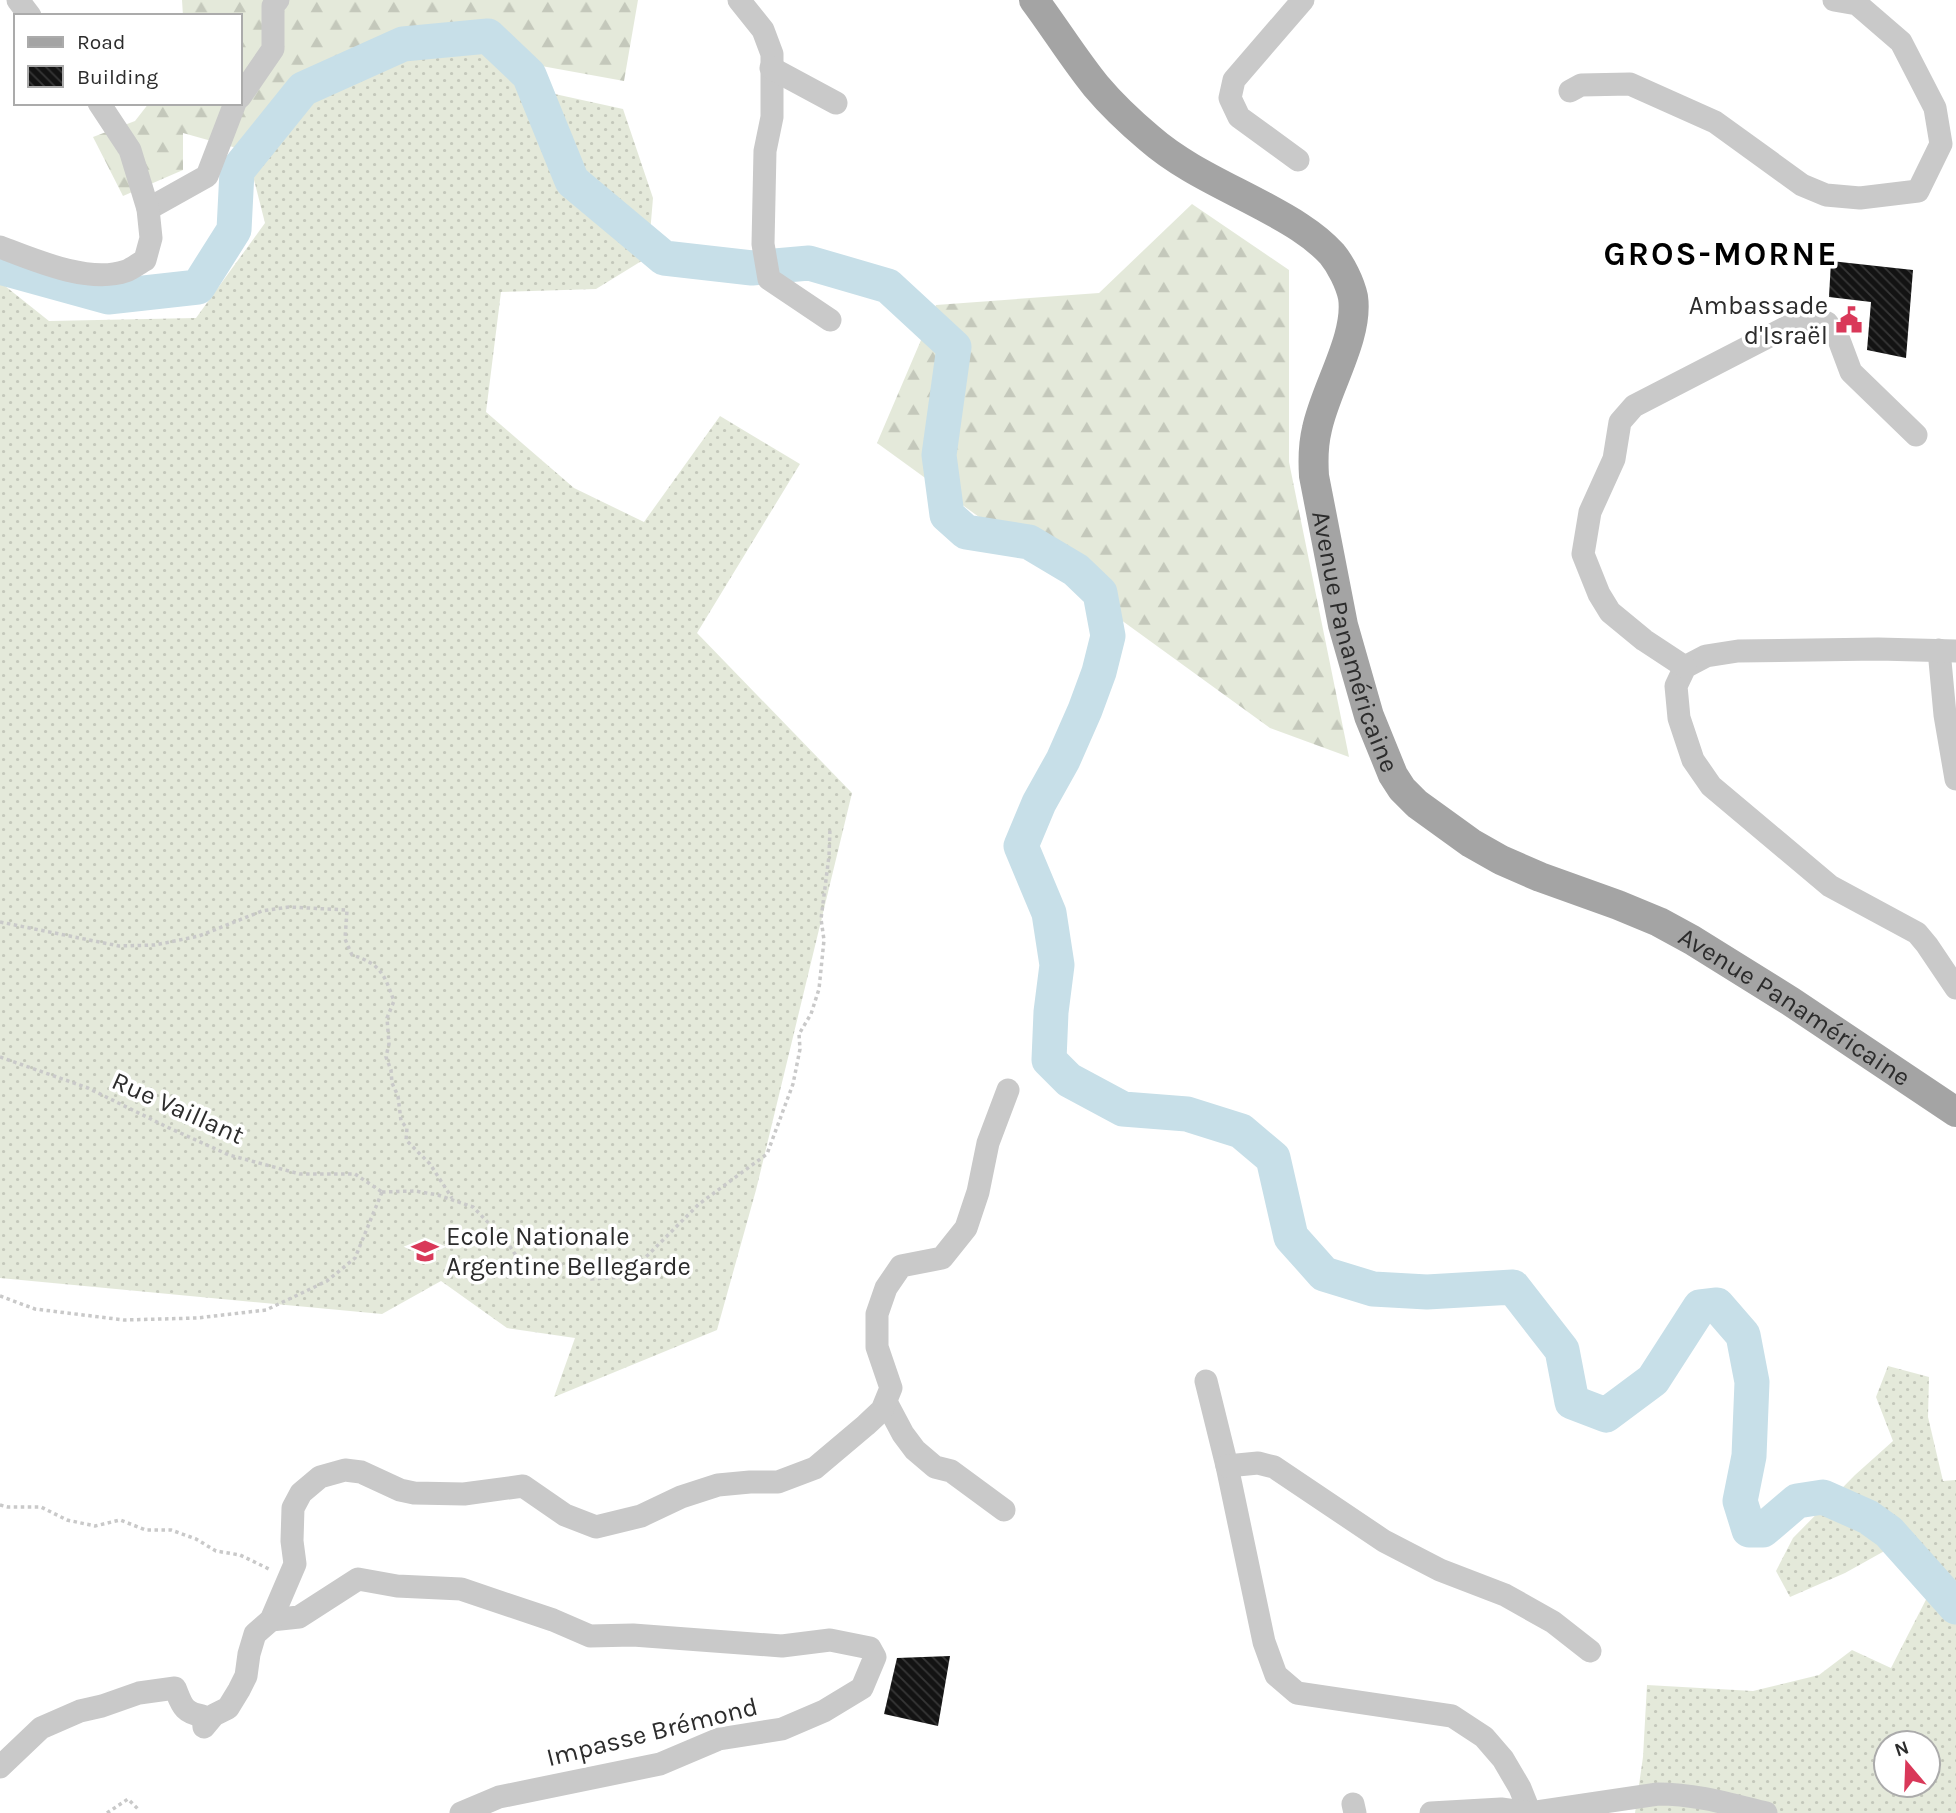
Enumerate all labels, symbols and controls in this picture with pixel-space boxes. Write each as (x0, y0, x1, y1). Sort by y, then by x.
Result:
legend (14, 14, 242, 105)
text: Road (77, 30, 125, 54)
text: Building (77, 65, 158, 89)
district label: GROS-MORNE (1603, 235, 1839, 273)
place label: Ambassade d'Israël (1689, 290, 1828, 351)
public building icon: Ambassade d'Israël (1834, 305, 1864, 335)
street label: Avenue Panaméricaine (1306, 508, 1406, 777)
street label: Avenue Panaméricaine (1673, 920, 1916, 1093)
street label: Rue Vaillant (107, 1065, 249, 1151)
place label: Ecole Nationale Argentine Bellegarde (446, 1221, 691, 1282)
school or university icon: Ecole Nationale Argentine Bellegarde (410, 1236, 440, 1266)
street label: Impasse Brémond (543, 1691, 761, 1773)
north arrow (1872, 1729, 1942, 1799)
text: N (1892, 1736, 1912, 1761)

